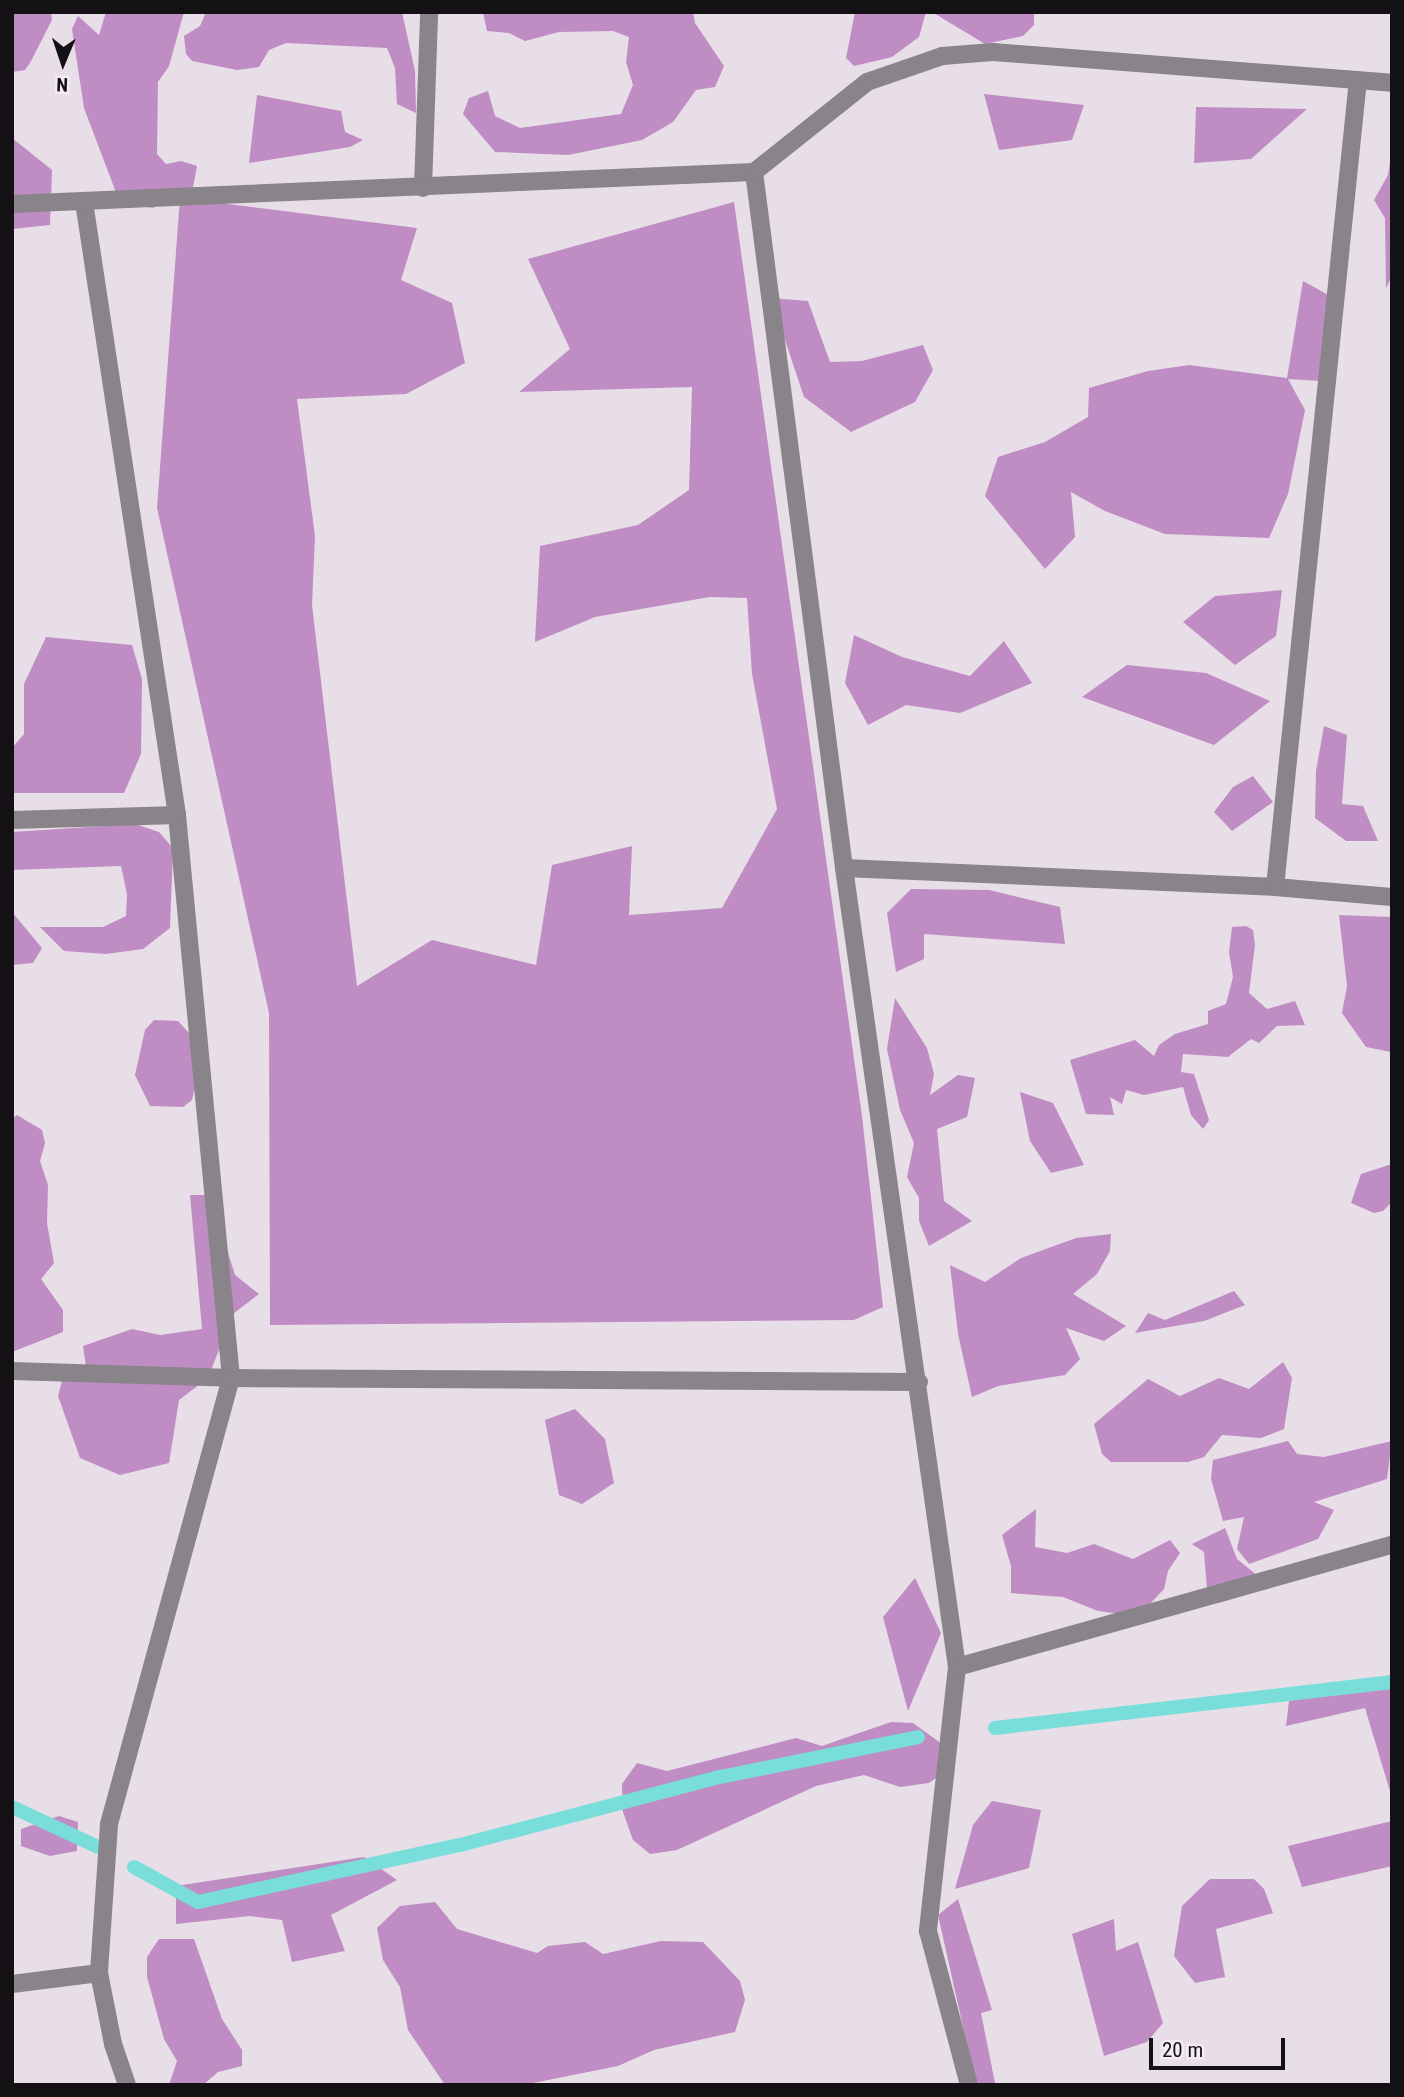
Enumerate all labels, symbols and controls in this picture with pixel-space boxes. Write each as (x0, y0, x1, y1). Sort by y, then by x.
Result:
north arrow (28, 28, 98, 98)
text: N (56, 73, 68, 96)
scale bar (1152, 2024, 1288, 2068)
text: 20 m (1162, 2038, 1203, 2062)

